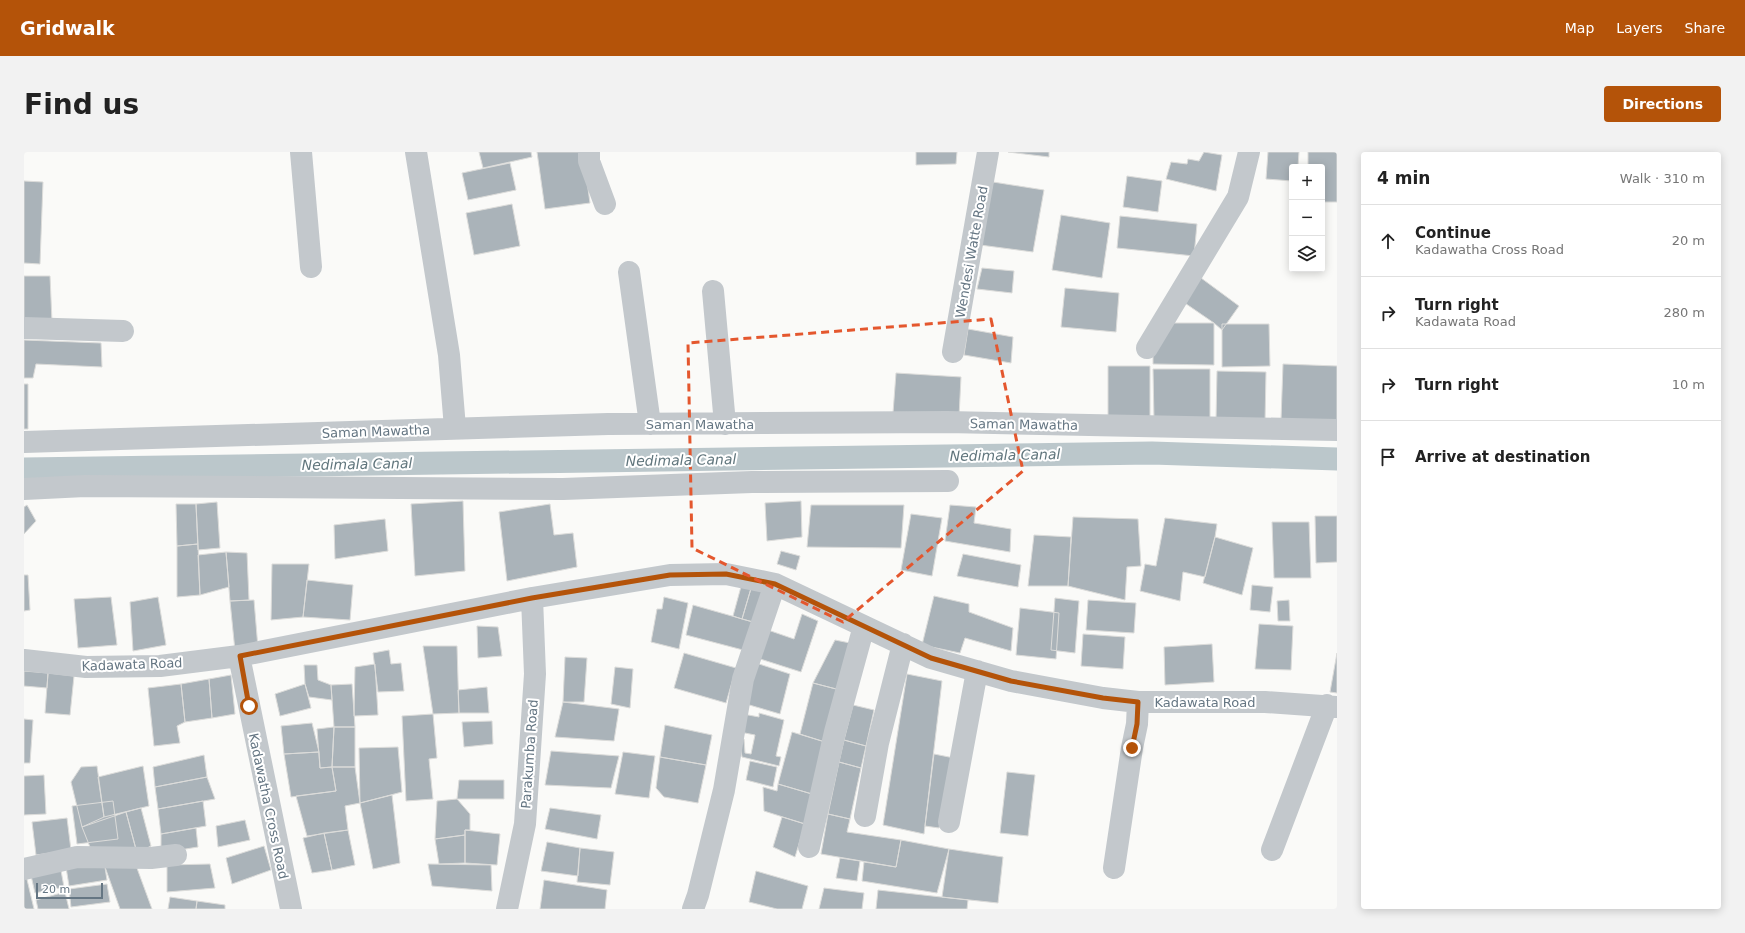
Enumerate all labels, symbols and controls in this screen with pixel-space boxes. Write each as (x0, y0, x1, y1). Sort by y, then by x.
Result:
text: Gridwalk (20, 17, 115, 39)
text: Map (1565, 20, 1594, 36)
text: Layers (1616, 20, 1663, 36)
text: Share (1685, 20, 1725, 36)
button: Directions (1604, 86, 1721, 122)
text: Find us (24, 88, 139, 121)
map controls (1289, 164, 1325, 272)
button: + (1289, 164, 1325, 200)
text: 4 min (1377, 168, 1430, 188)
text: Walk · 310 m (1620, 171, 1705, 186)
street label: Wendesi Watte Road (952, 185, 991, 319)
button: − (1289, 200, 1325, 236)
text: Continue (1415, 224, 1491, 242)
icon: ahead (1377, 230, 1399, 252)
text: 20 m (1672, 233, 1705, 248)
button: layers (1289, 236, 1325, 272)
text: Kadawatha Cross Road (1415, 242, 1564, 257)
text: Turn right (1415, 296, 1499, 314)
icon: right (1377, 302, 1399, 324)
text: 280 m (1663, 305, 1705, 320)
text: Kadawata Road (1415, 314, 1516, 329)
icon: right (1377, 374, 1399, 396)
text: Turn right (1415, 376, 1499, 394)
text: 10 m (1672, 377, 1705, 392)
street label: Saman Mawatha (970, 416, 1078, 433)
street label: Saman Mawatha (646, 417, 754, 432)
street label: Saman Mawatha (322, 422, 430, 441)
water label: Nedimala Canal (950, 446, 1061, 464)
icon: arrive (1377, 446, 1399, 468)
text: Arrive at destination (1415, 448, 1590, 466)
water label: Nedimala Canal (626, 451, 737, 469)
water label: Nedimala Canal (302, 455, 413, 473)
street label: Kadawata Road (81, 655, 183, 674)
street label: Kadawata Road (1155, 695, 1255, 710)
route start (240, 697, 258, 715)
street label: Parakumba Road (518, 699, 541, 809)
street label: Kadawatha Cross Road (246, 732, 291, 880)
route end (1123, 739, 1141, 757)
scale bar (36, 881, 103, 900)
text: 20 m (42, 883, 70, 896)

